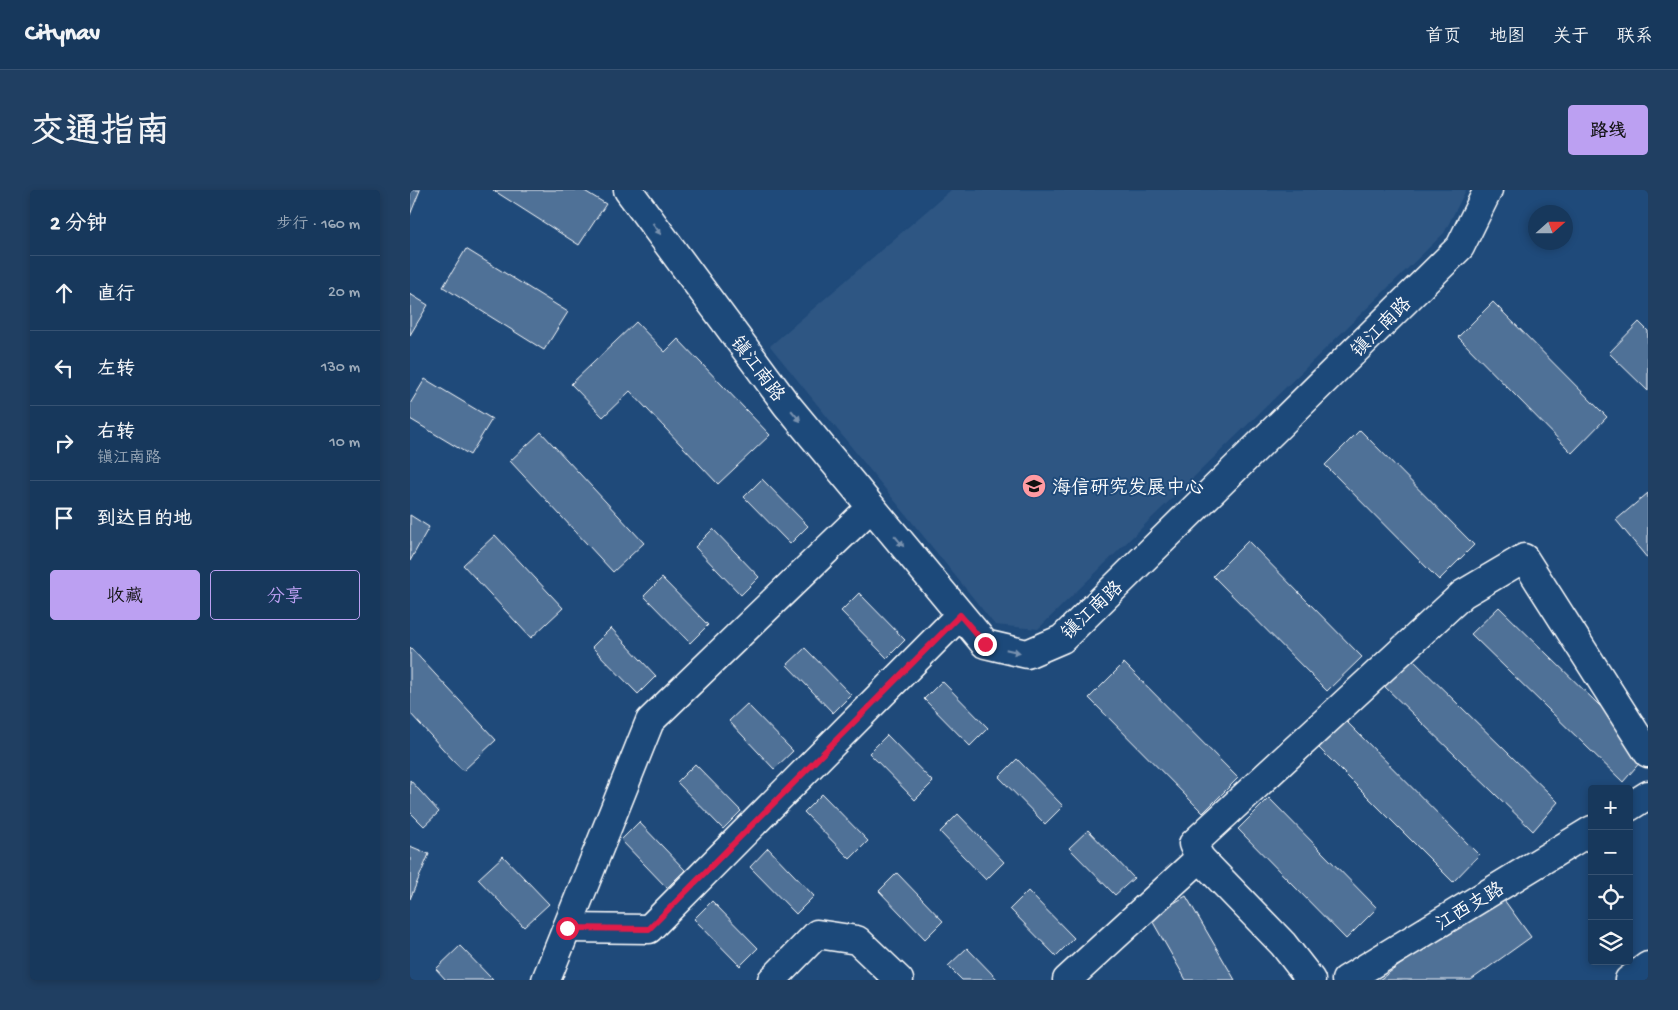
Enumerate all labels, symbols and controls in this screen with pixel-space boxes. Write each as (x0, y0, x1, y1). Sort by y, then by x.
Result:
text: Citynav (25, 20, 100, 49)
text: 首页 (1425, 27, 1461, 48)
text: 地图 (1489, 27, 1525, 48)
text: 关于 (1553, 27, 1589, 48)
text: 联系 (1617, 27, 1653, 48)
button: 路线 (1568, 105, 1648, 155)
text: 交通指南 (30, 114, 170, 155)
north arrow (1528, 205, 1573, 250)
text: 2 分钟 (50, 213, 107, 238)
text: 步行 · 160 m (277, 216, 360, 235)
one-way arrow (652, 222, 662, 236)
icon: ahead (50, 279, 78, 307)
text: 直行 (97, 284, 135, 307)
text: 20 m (328, 284, 360, 303)
street label: 镇江南路 (1347, 293, 1417, 363)
street label: 镇江南路 (724, 332, 789, 407)
icon: left (50, 354, 78, 382)
text: 左转 (97, 359, 135, 382)
text: 130 m (321, 359, 360, 378)
one-way arrow (790, 409, 801, 422)
text: 右转 (97, 422, 135, 445)
icon: right (50, 429, 78, 457)
text: 10 m (329, 434, 360, 453)
text: 镇江南路 (97, 450, 161, 469)
school or university icon: 海信研究发展中心 (1021, 473, 1047, 499)
place label: 海信研究发展中心 (1052, 477, 1204, 501)
icon: arrive (50, 504, 78, 532)
text: 到达目的地 (97, 509, 192, 532)
one-way arrow (894, 534, 905, 547)
button: 收藏 (50, 570, 200, 620)
button: 分享 (210, 570, 360, 620)
street label: 镇江南路 (1057, 576, 1129, 646)
route end (974, 633, 997, 656)
one-way arrow (1005, 647, 1020, 655)
map controls (1588, 785, 1633, 965)
button: + (1588, 785, 1633, 830)
button: − (1588, 830, 1633, 875)
button: locate (1588, 875, 1633, 920)
street label: 江西支路 (1432, 878, 1509, 937)
route start (556, 917, 579, 940)
button: layers (1588, 920, 1633, 965)

